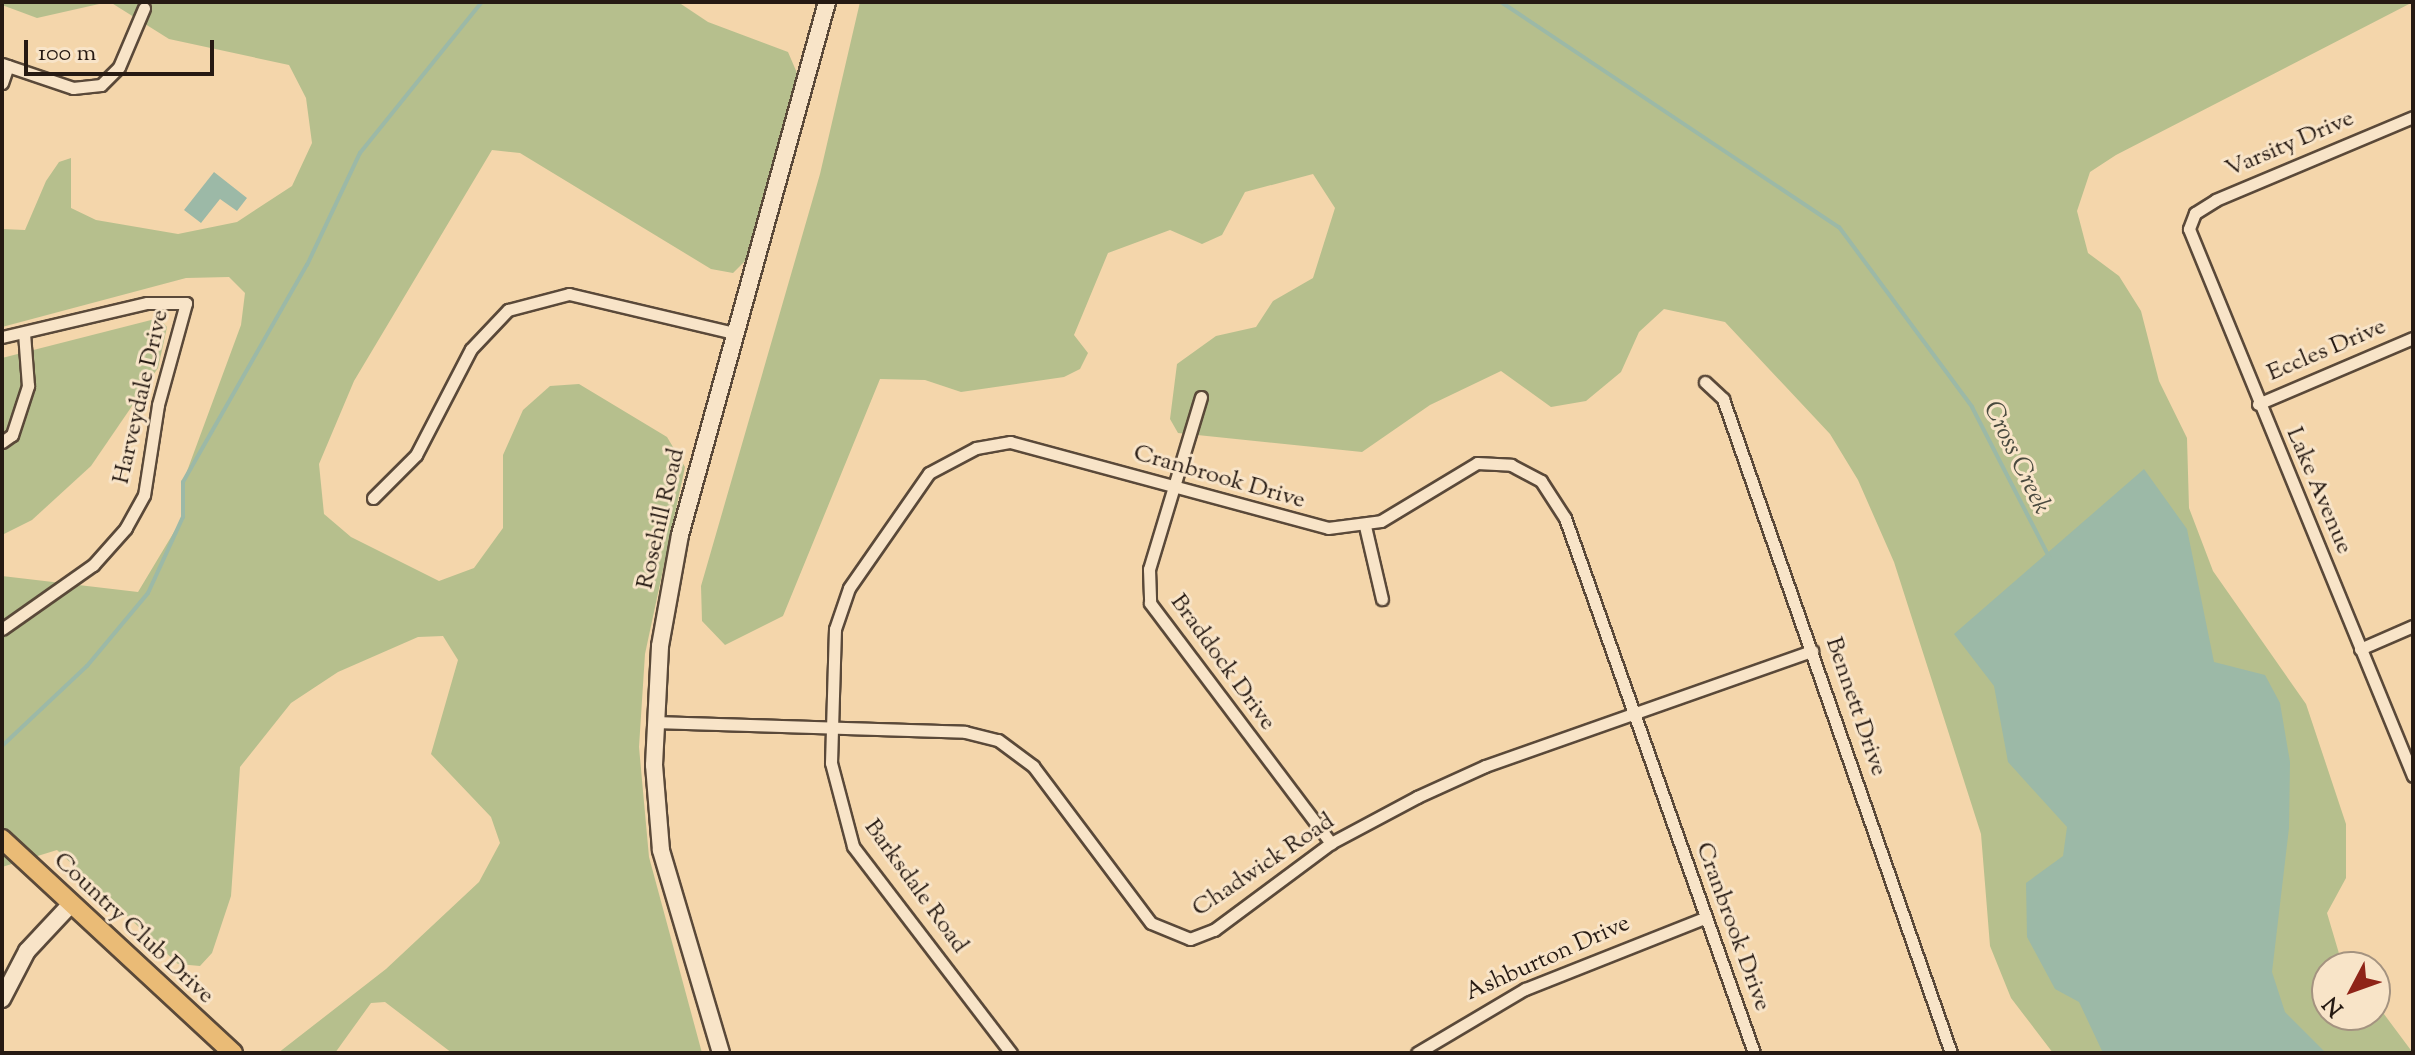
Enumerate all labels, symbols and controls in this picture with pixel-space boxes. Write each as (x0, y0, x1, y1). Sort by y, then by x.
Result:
scale bar (28, 24, 218, 74)
text: 100 m (38, 37, 96, 71)
street label: Varsity Drive (2221, 105, 2359, 185)
street label: Harveydale Drive (108, 307, 176, 487)
street label: Eccles Drive (2263, 313, 2391, 389)
water label: Cross Creek (1975, 397, 2057, 519)
street label: Lake Avenue (2278, 423, 2358, 559)
street label: Cranbrook Drive (1130, 440, 1308, 516)
street label: Rosehill Road (632, 446, 692, 592)
street label: Braddock Drive (1163, 589, 1281, 737)
street label: Bennett Drive (1818, 634, 1892, 780)
street label: Chadwick Road (1188, 808, 1340, 924)
street label: Barksdale Road (857, 814, 973, 960)
street label: Cranbrook Drive (1688, 839, 1776, 1015)
street label: Country Club Drive (47, 847, 219, 1011)
street label: Ashburton Drive (1461, 910, 1635, 1008)
north arrow (2311, 951, 2391, 1031)
text: N (2317, 988, 2352, 1023)

